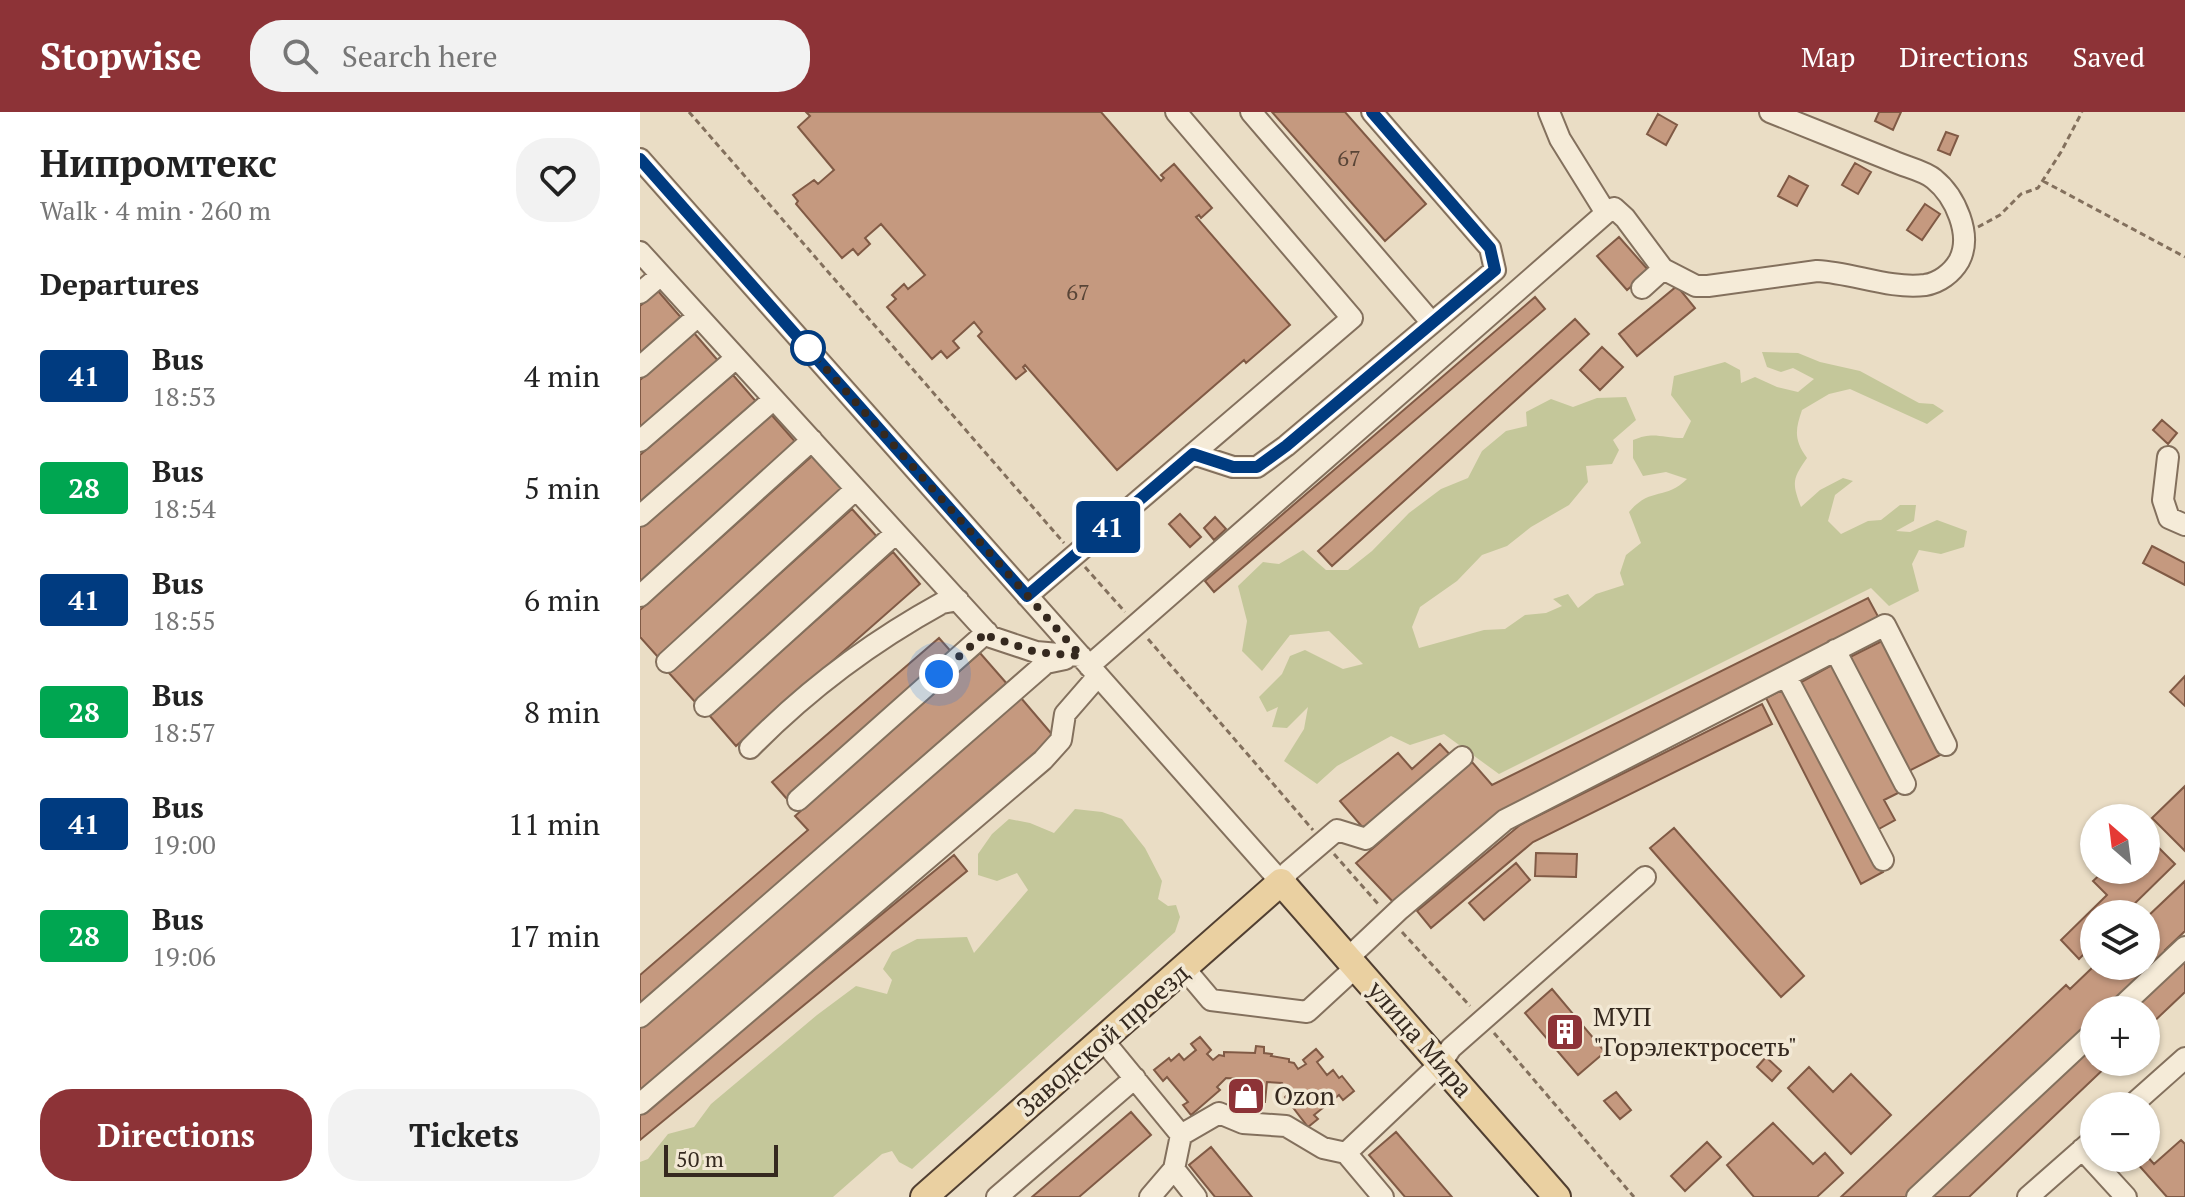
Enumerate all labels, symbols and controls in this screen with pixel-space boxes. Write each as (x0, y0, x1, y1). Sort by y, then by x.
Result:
search box (250, 20, 810, 92)
text: Stopwise (40, 31, 202, 81)
icon: search (278, 34, 322, 78)
text: Search here (342, 36, 498, 76)
text: Map (1801, 38, 1855, 75)
text: Directions (1899, 38, 2029, 75)
text: Saved (2073, 38, 2145, 75)
text: Нипромтекс (40, 138, 277, 188)
button: heart (516, 138, 600, 222)
house number: 67 (1337, 143, 1361, 172)
text: Walk · 4 min · 260 m (40, 193, 271, 227)
text: Departures (40, 264, 199, 304)
house number: 67 (1066, 277, 1090, 306)
unlabelled marker (791, 331, 825, 365)
text: Bus (152, 339, 204, 379)
text: 4 min (524, 356, 600, 396)
text: 41 (68, 357, 100, 394)
text: 18:53 (152, 379, 216, 413)
text: Bus (152, 451, 204, 491)
text: 5 min (524, 468, 600, 508)
text: 28 (68, 469, 100, 506)
text: 18:54 (152, 491, 216, 525)
line badge: 41 (1072, 501, 1144, 553)
text: 41 (1092, 508, 1124, 545)
text: Bus (152, 563, 204, 603)
text: 6 min (524, 580, 600, 620)
text: 41 (68, 581, 100, 618)
text: 18:55 (152, 603, 216, 637)
your location (919, 654, 959, 694)
text: Bus (152, 675, 204, 715)
text: 8 min (524, 692, 600, 732)
text: 28 (68, 693, 100, 730)
text: 18:57 (152, 715, 216, 749)
text: Bus (152, 787, 204, 827)
text: 11 min (508, 804, 600, 844)
north arrow (2080, 804, 2160, 884)
map controls (2080, 804, 2160, 1172)
text: 41 (68, 805, 100, 842)
text: 19:00 (152, 827, 216, 861)
text: Bus (152, 899, 204, 939)
button: layers (2080, 900, 2160, 980)
text: 17 min (508, 916, 600, 956)
text: 28 (68, 917, 100, 954)
text: 19:06 (152, 939, 216, 973)
street label: Заводской проезд (1009, 955, 1196, 1123)
street label: улица Мира (1360, 972, 1481, 1104)
button: + (2080, 996, 2160, 1076)
place label: МУП "Горэлектросеть" (1593, 999, 1797, 1063)
building icon: МУП "Горэлектросеть" (1544, 1011, 1586, 1053)
shop icon: Ozon (1225, 1075, 1267, 1117)
place label: Ozon (1274, 1078, 1335, 1112)
button: Directions (40, 1089, 312, 1181)
button: Tickets (328, 1089, 600, 1181)
button: − (2080, 1092, 2160, 1172)
scale bar (664, 1141, 778, 1177)
text: 50 m (676, 1144, 724, 1173)

